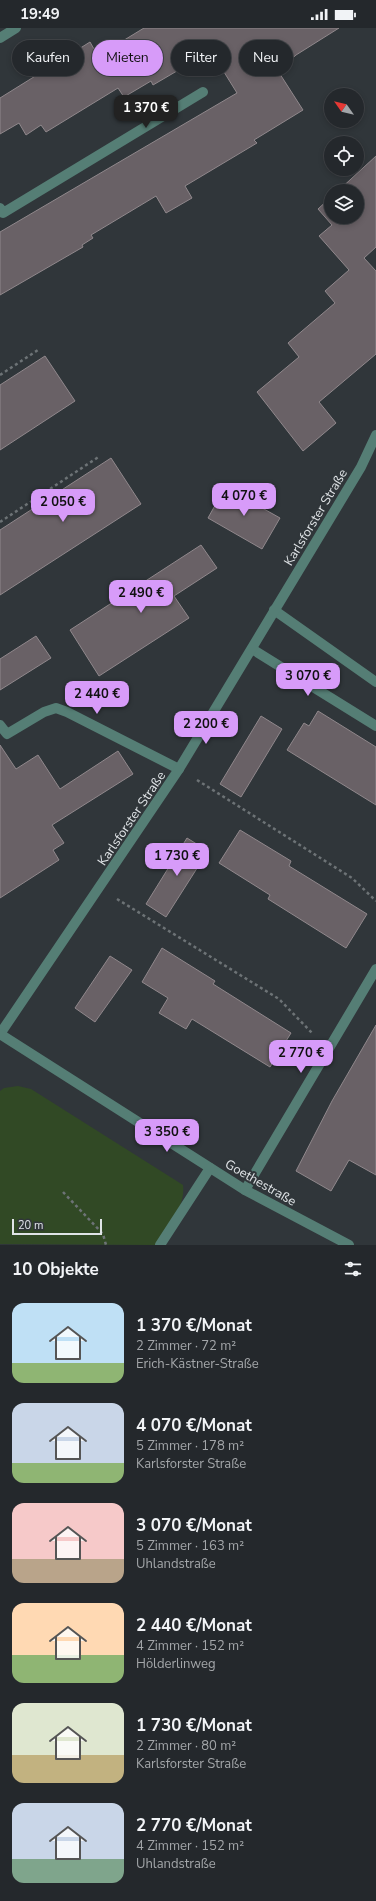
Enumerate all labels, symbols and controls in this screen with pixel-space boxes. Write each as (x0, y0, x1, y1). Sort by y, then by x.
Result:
text: 19:49 (20, 4, 60, 24)
chip: Kaufen (12, 40, 84, 76)
chip: Mieten (92, 40, 163, 76)
chip: Filter (171, 40, 231, 76)
chip: Neu (239, 40, 293, 76)
north arrow (324, 88, 364, 128)
map controls (324, 88, 364, 224)
pin: 1 370 € (109, 95, 183, 129)
text: 1 370 € (123, 99, 169, 117)
button: locate (324, 136, 364, 176)
button: layers (324, 184, 364, 224)
street label: Karlsforster Straße (280, 466, 352, 569)
pin: 4 070 € (207, 483, 281, 517)
text: 4 070 € (221, 487, 267, 505)
pin: 2 050 € (26, 489, 100, 523)
text: 2 050 € (40, 493, 86, 511)
pin: 2 490 € (104, 580, 178, 614)
text: 2 490 € (118, 584, 164, 602)
pin: 3 070 € (271, 663, 345, 697)
text: 3 070 € (285, 667, 331, 685)
pin: 2 440 € (60, 681, 134, 715)
text: 2 440 € (74, 685, 120, 703)
pin: 2 200 € (169, 711, 243, 745)
text: 2 200 € (183, 715, 229, 733)
street label: Karlsforster Straße (94, 768, 170, 869)
pin: 1 730 € (140, 843, 214, 877)
text: 1 730 € (154, 847, 200, 865)
pin: 2 770 € (264, 1040, 338, 1074)
text: 2 770 € (278, 1044, 324, 1062)
pin: 3 350 € (130, 1119, 204, 1153)
text: 3 350 € (144, 1123, 190, 1141)
street label: Goethestraße (222, 1155, 300, 1211)
scale bar (12, 1217, 102, 1236)
text: 20 m (18, 1218, 43, 1233)
text: 10 Objekte (12, 1258, 99, 1281)
icon: filters (342, 1258, 364, 1280)
text: 1 370 €/Monat (136, 1314, 252, 1337)
icon: home (44, 1319, 92, 1367)
text: 2 Zimmer · 72 m² (136, 1337, 236, 1355)
text: Erich-Kästner-Straße (136, 1355, 259, 1373)
text: 4 070 €/Monat (136, 1414, 252, 1437)
icon: home (44, 1419, 92, 1467)
text: 5 Zimmer · 178 m² (136, 1437, 244, 1455)
text: Karlsforster Straße (136, 1455, 246, 1473)
text: 3 070 €/Monat (136, 1514, 252, 1537)
icon: home (44, 1519, 92, 1567)
text: 5 Zimmer · 163 m² (136, 1537, 244, 1555)
text: Uhlandstraße (136, 1555, 216, 1573)
text: 2 440 €/Monat (136, 1614, 252, 1637)
icon: home (44, 1619, 92, 1667)
text: 4 Zimmer · 152 m² (136, 1637, 244, 1655)
text: Hölderlinweg (136, 1655, 216, 1673)
text: 1 730 €/Monat (136, 1714, 252, 1737)
icon: home (44, 1719, 92, 1767)
text: 2 Zimmer · 80 m² (136, 1737, 236, 1755)
text: Karlsforster Straße (136, 1755, 246, 1773)
text: 2 770 €/Monat (136, 1814, 252, 1837)
icon: home (44, 1819, 92, 1867)
text: 4 Zimmer · 152 m² (136, 1837, 244, 1855)
text: Uhlandstraße (136, 1855, 216, 1873)

